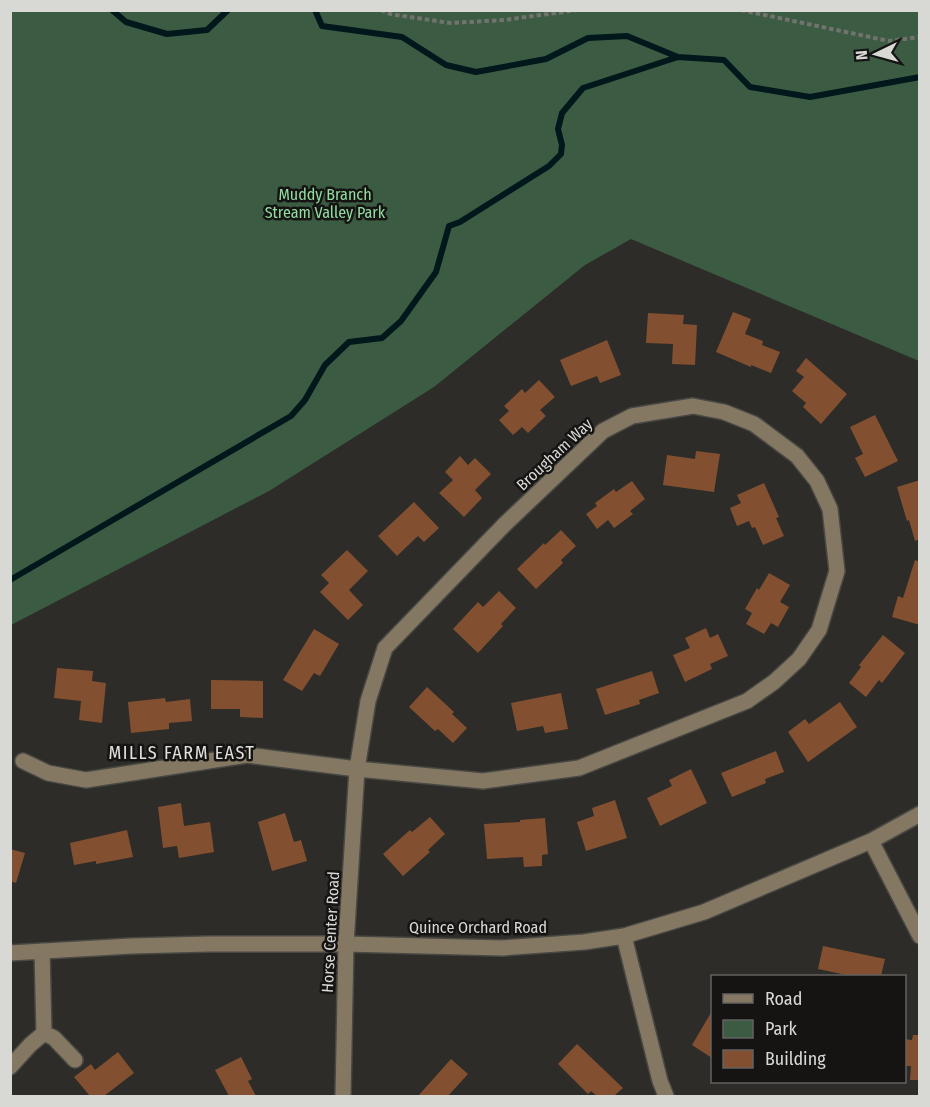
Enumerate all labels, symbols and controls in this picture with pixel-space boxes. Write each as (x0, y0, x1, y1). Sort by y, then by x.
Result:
north arrow (846, 24, 906, 84)
text: N (852, 50, 871, 61)
park label: Muddy Branch Stream Valley Park (265, 185, 386, 222)
street label: Brougham Way (512, 414, 597, 494)
district label: MILLS FARM EAST (109, 742, 255, 764)
street label: Horse Center Road (318, 871, 343, 993)
street label: Quince Orchard Road (409, 918, 547, 937)
legend (711, 975, 906, 1083)
text: Road (765, 988, 802, 1010)
text: Park (765, 1018, 798, 1040)
text: Building (765, 1048, 826, 1070)

